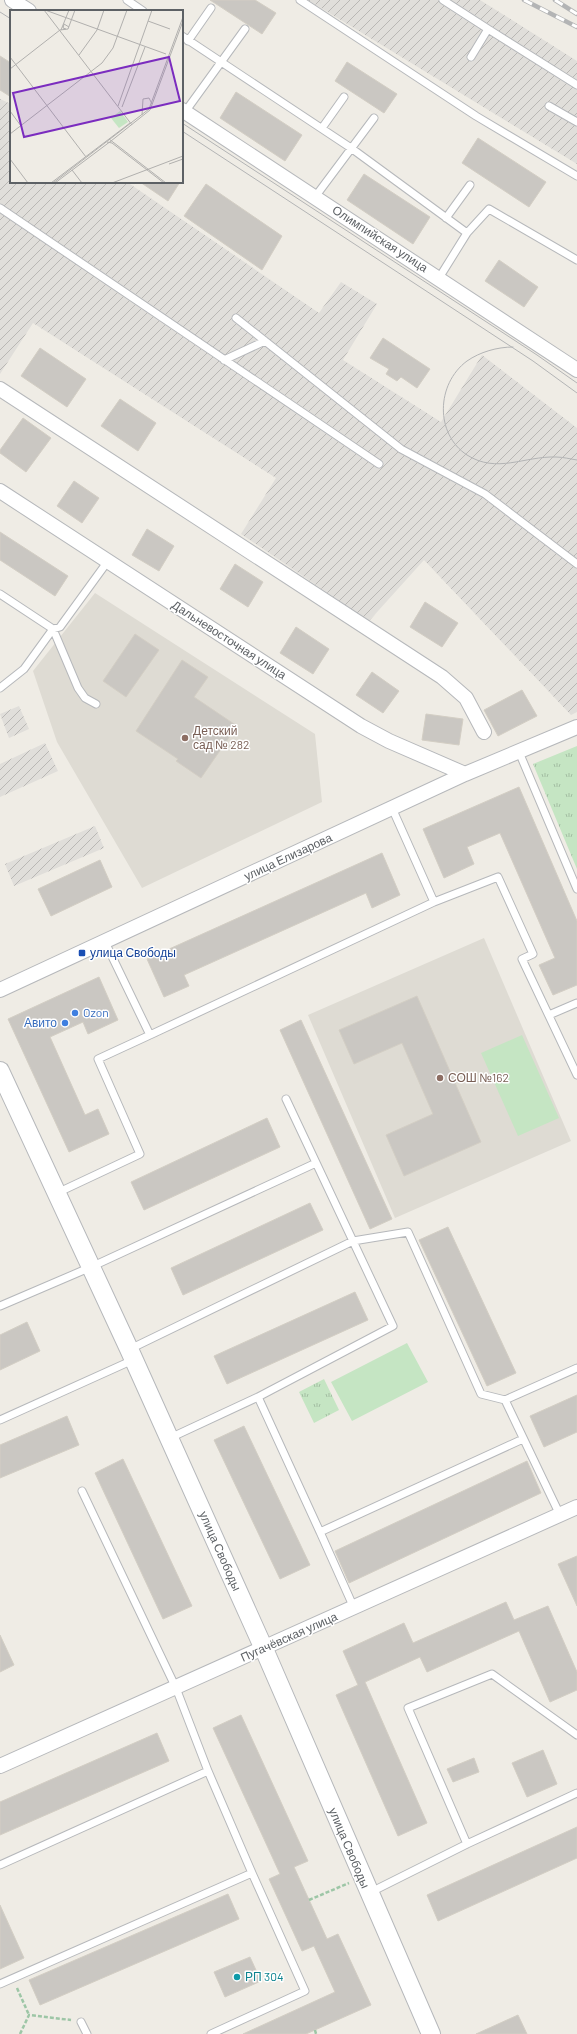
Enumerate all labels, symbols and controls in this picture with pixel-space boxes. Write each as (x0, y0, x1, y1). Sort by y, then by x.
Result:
inset map (10, 10, 183, 183)
street label: Олимпийская улица (330, 202, 431, 275)
street label: Дальневосточная улица (169, 597, 290, 682)
place label: Детский сад № 282 (193, 723, 249, 752)
marker: Детский сад № 282 (180, 733, 190, 743)
street label: улица Елизарова (241, 829, 335, 884)
place label: улица Свободы (90, 945, 176, 960)
marker: улица Свободы (77, 948, 87, 958)
place label: Ozon (83, 1005, 109, 1019)
marker: Ozon (70, 1008, 80, 1018)
place label: Авито (24, 1015, 57, 1029)
marker: Авито (60, 1018, 70, 1028)
place label: СОШ №162 (448, 1070, 509, 1084)
marker: СОШ №162 (435, 1073, 445, 1083)
street label: улица Свободы (196, 1509, 245, 1593)
street label: Пугачёвская улица (238, 1608, 340, 1665)
street label: улица Свободы (326, 1805, 373, 1890)
place label: РП 304 (245, 1969, 284, 1983)
marker: РП 304 (232, 1972, 242, 1982)

